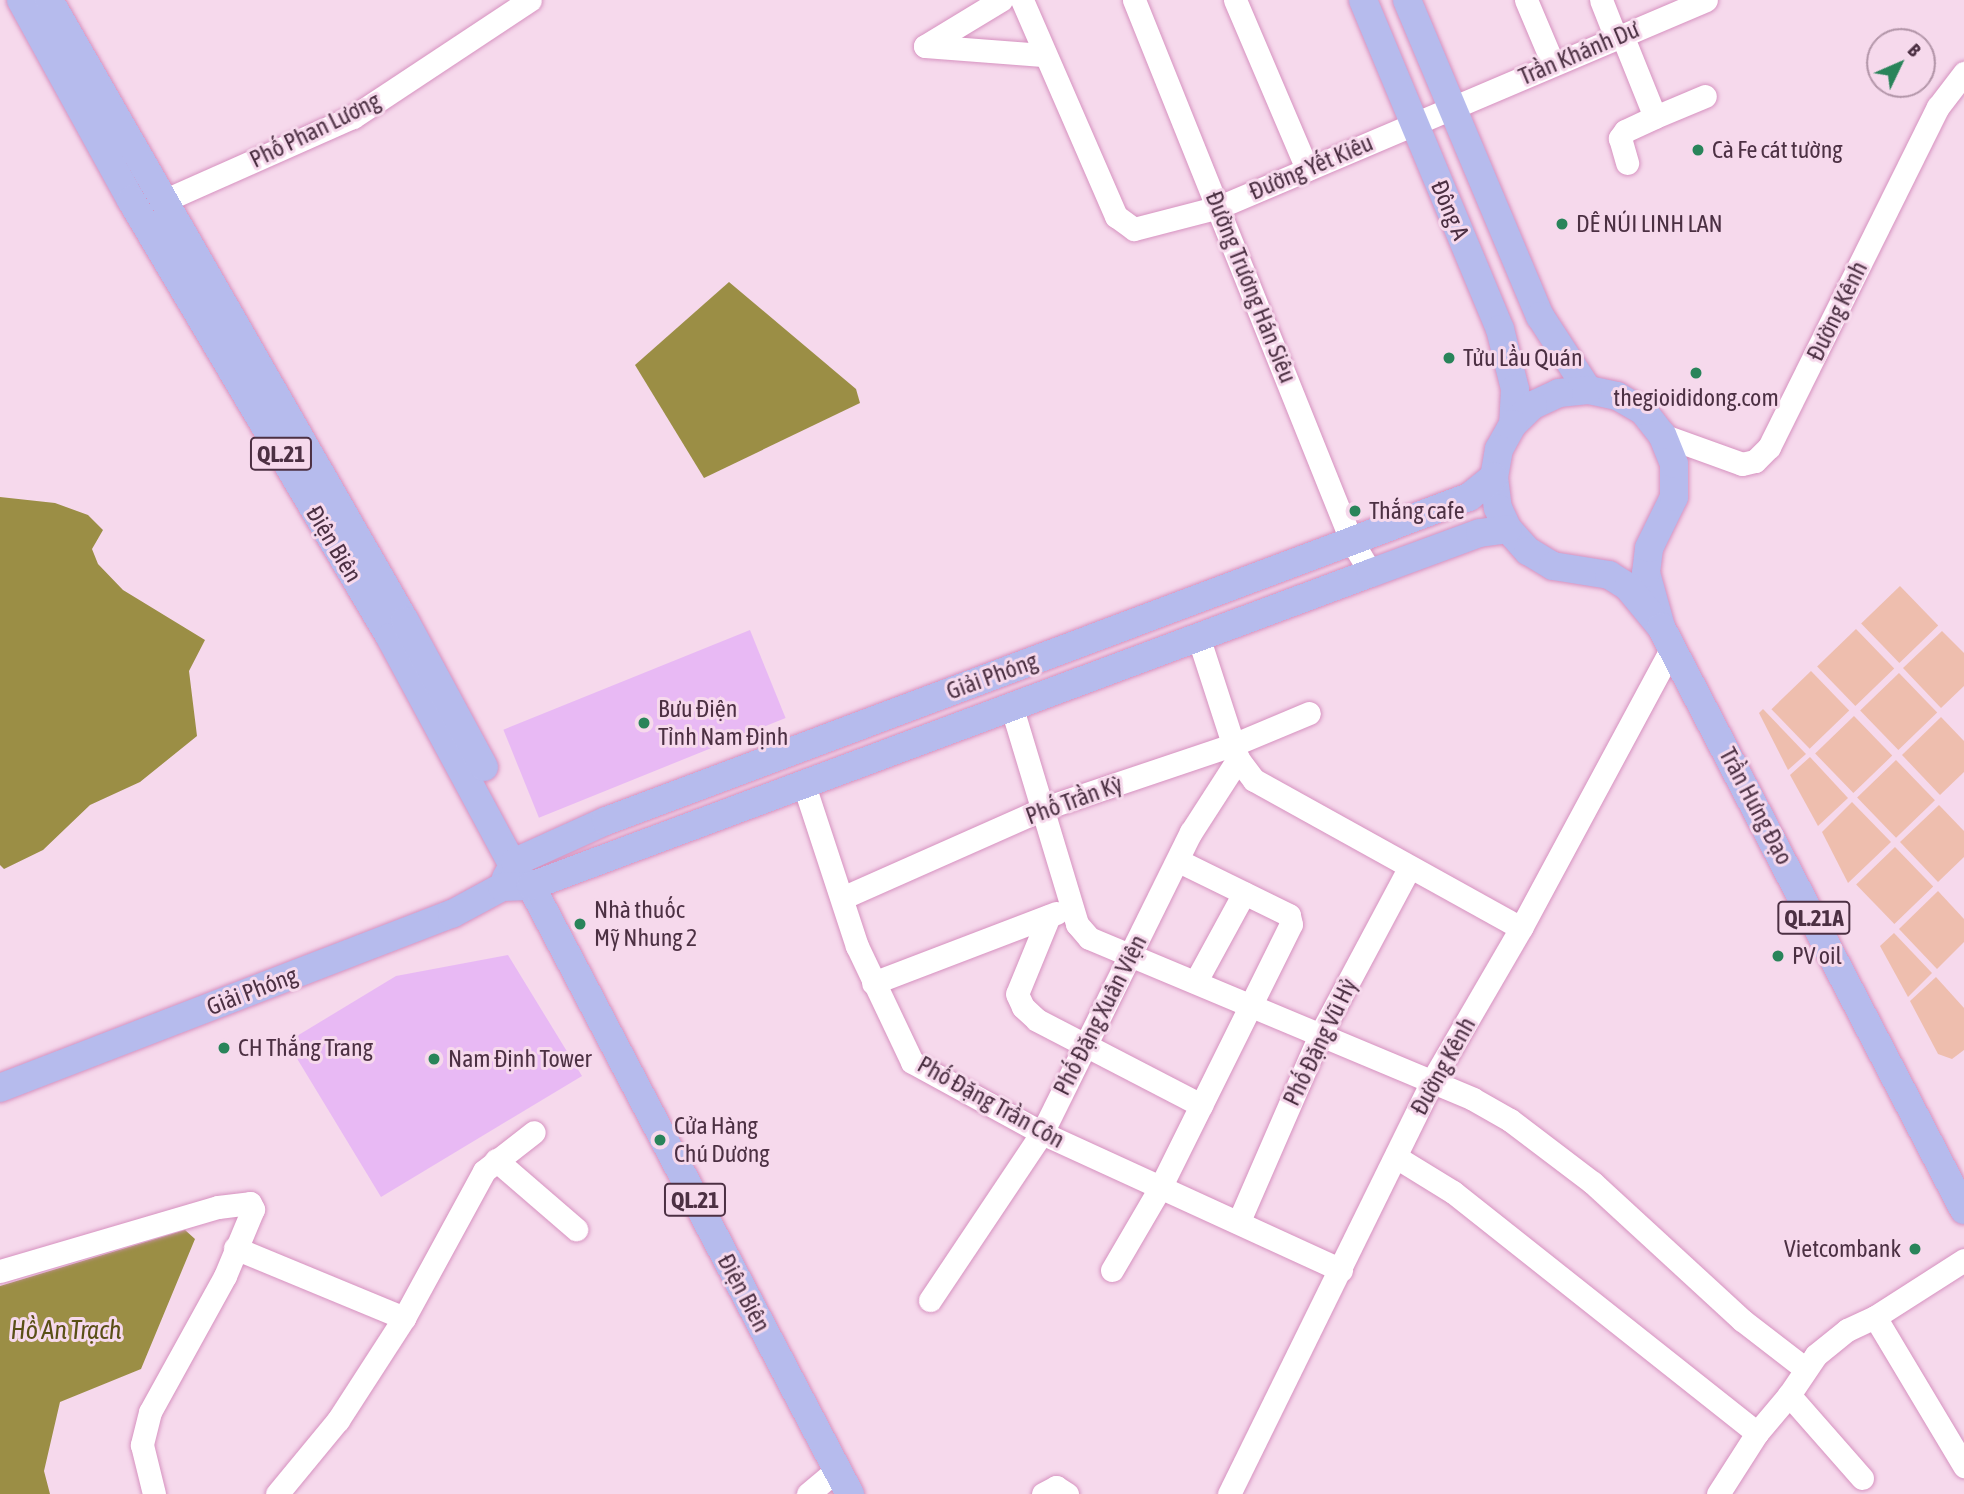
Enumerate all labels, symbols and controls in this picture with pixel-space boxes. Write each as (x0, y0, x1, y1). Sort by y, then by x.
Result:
street label: Trần Khánh Dư (1514, 15, 1644, 91)
north arrow (1866, 28, 1936, 98)
text: B (1904, 39, 1926, 61)
street label: Phố Phan Lương (245, 86, 385, 174)
street label: Đường Yết Kiêu (1245, 128, 1377, 206)
place label: Cà Fe cát tường (1712, 136, 1843, 164)
marker: Cà Fe cát tường (1690, 142, 1706, 158)
street label: Đông A (1425, 176, 1475, 244)
street label: Đường Trương Hán Siêu (1199, 187, 1303, 387)
place label: DÊ NÚI LINH LAN (1576, 210, 1723, 238)
marker: DÊ NÚI LINH LAN (1554, 216, 1570, 232)
street label: Đường Kênh (1801, 257, 1873, 365)
place label: Tửu Lầu Quán (1463, 344, 1583, 372)
marker: Tửu Lầu Quán (1441, 350, 1457, 366)
marker: thegioididong.com (1688, 365, 1704, 381)
place label: thegioididong.com (1613, 384, 1779, 412)
road number: QL.21 (250, 435, 312, 474)
place label: Thắng cafe (1369, 497, 1465, 525)
street label: Điện Biên (300, 500, 368, 588)
marker: Thắng cafe (1347, 503, 1363, 519)
street label: Giải Phóng (943, 646, 1041, 706)
place label: Bưu Điện Tỉnh Nam Định (658, 695, 788, 751)
marker: Bưu Điện Tỉnh Nam Định (636, 715, 652, 731)
street label: Trần Hưng Đạo (1713, 743, 1799, 869)
street label: Phố Trần Kỳ (1022, 769, 1126, 831)
place label: Nhà thuốc Mỹ Nhung 2 (594, 896, 697, 952)
road number: QL.21A (1777, 898, 1851, 937)
marker: Nhà thuốc Mỹ Nhung 2 (572, 916, 588, 932)
street label: Phố Đặng Xuân Viện (1047, 930, 1153, 1100)
place label: PV oil (1792, 942, 1842, 970)
marker: PV oil (1770, 948, 1786, 964)
street label: Giải Phóng (203, 961, 301, 1021)
street label: Phố Đặng Vũ Hỷ (1277, 974, 1363, 1110)
street label: Đường Kênh (1404, 1012, 1482, 1120)
place label: CH Thắng Trang (238, 1034, 373, 1062)
marker: CH Thắng Trang (216, 1040, 232, 1056)
place label: Nam Định Tower (448, 1045, 592, 1073)
street label: Phố Đặng Trần Côn (913, 1050, 1069, 1154)
marker: Nam Định Tower (426, 1051, 442, 1067)
place label: Cửa Hàng Chú Dương (674, 1112, 770, 1168)
marker: Cửa Hàng Chú Dương (652, 1132, 668, 1148)
road number: QL.21 (664, 1180, 726, 1219)
place label: Vietcombank (1784, 1235, 1901, 1263)
marker: Vietcombank (1907, 1241, 1923, 1257)
street label: Điện Biên (712, 1249, 776, 1337)
water label: Hồ An Trạch (11, 1315, 121, 1347)

